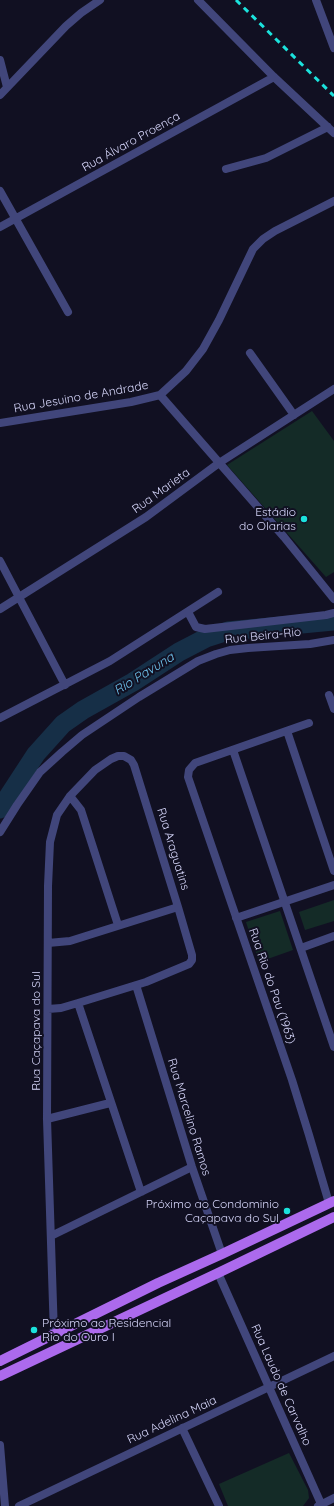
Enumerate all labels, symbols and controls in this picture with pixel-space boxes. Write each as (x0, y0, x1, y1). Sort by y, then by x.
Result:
street label: Rua Álvaro Proença (79, 109, 183, 175)
street label: Rua Jesuino de Andrade (13, 378, 149, 416)
street label: Rua Marieta (129, 465, 193, 517)
place label: Estádio do Olarias (239, 505, 296, 533)
marker: Estádio do Olarias (299, 514, 309, 524)
street label: Rua Beira-Rio (224, 625, 302, 647)
water label: Rio Pavuna (111, 649, 177, 699)
street label: Rua Araguatins (154, 806, 192, 892)
street label: Rua Rio do Pau (1963) (245, 926, 299, 1046)
street label: Rua Caçapava do Sul (29, 971, 43, 1091)
street label: Rua Marcelino Ramos (164, 1057, 214, 1177)
place label: Próximo ao Condominio Caçapava do Sul (146, 1197, 279, 1225)
marker: Próximo ao Condominio Caçapava do Sul (282, 1206, 292, 1216)
place label: Próximo ao Residencial Rio do Ouro I (42, 1316, 171, 1344)
street label: Rua Laudo de Carvalho (248, 1322, 314, 1448)
marker: Próximo ao Residencial Rio do Ouro I (29, 1325, 39, 1335)
street label: Rua Adelina Maia (125, 1393, 219, 1447)

